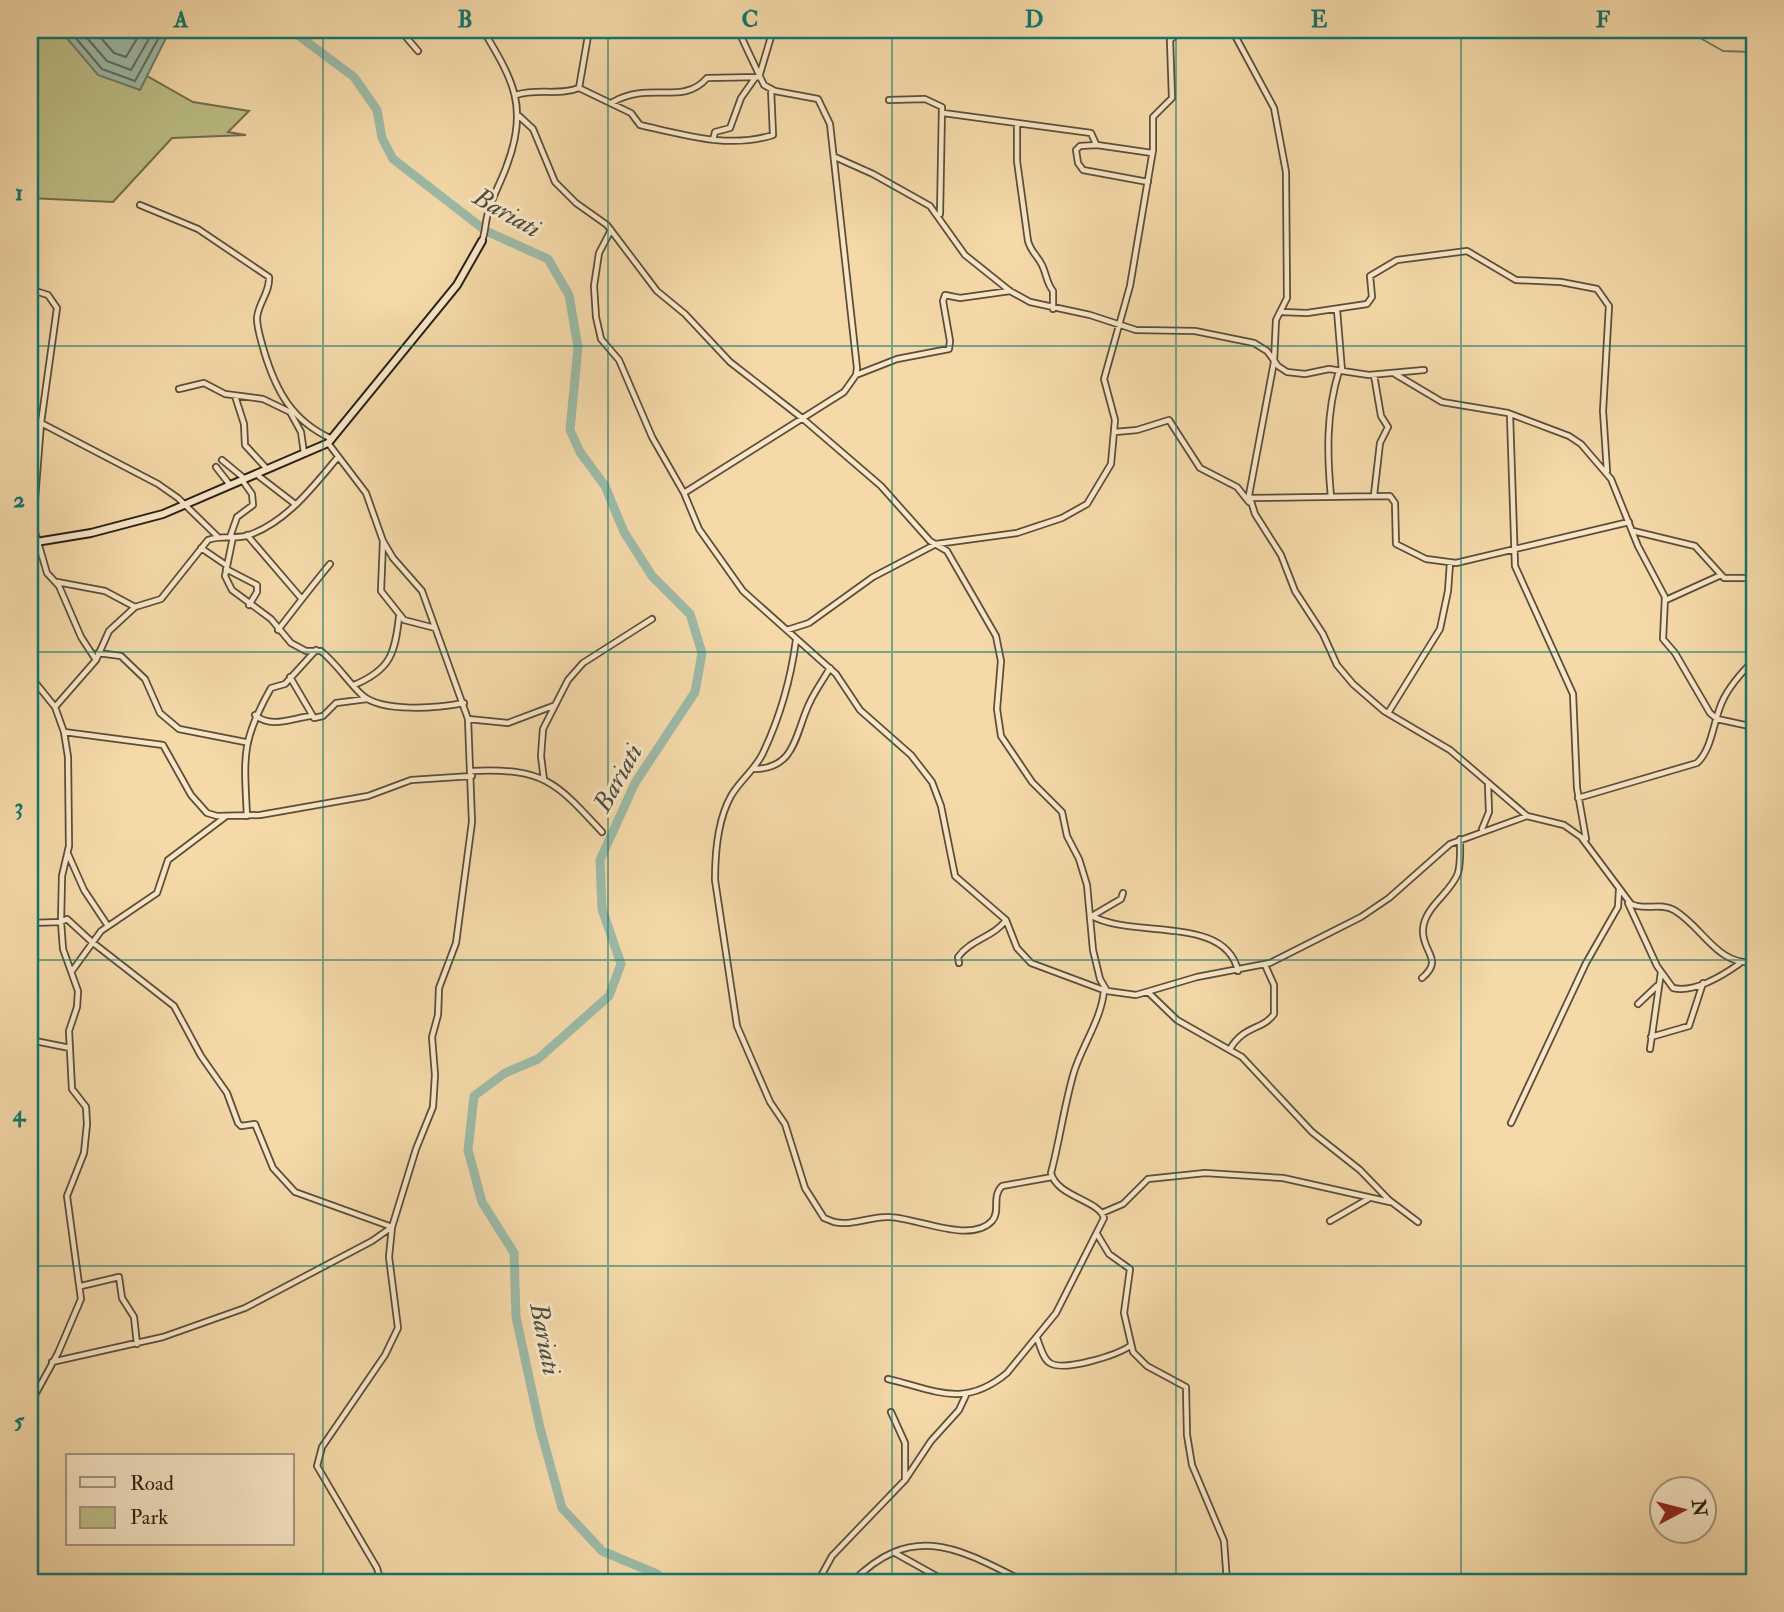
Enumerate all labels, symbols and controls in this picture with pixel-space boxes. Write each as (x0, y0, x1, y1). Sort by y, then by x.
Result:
text: A (173, 5, 189, 34)
text: B (457, 5, 473, 34)
text: C (742, 5, 758, 34)
text: D (1025, 5, 1043, 34)
text: E (1311, 5, 1328, 34)
text: F (1596, 5, 1611, 34)
text: 1 (15, 178, 23, 207)
water label: Bariati (466, 180, 546, 245)
text: 2 (13, 485, 25, 514)
water label: Bariati (585, 738, 650, 819)
text: 3 (15, 792, 23, 821)
text: 4 (12, 1099, 27, 1128)
water label: Bariati (522, 1298, 568, 1378)
text: 5 (14, 1406, 25, 1435)
legend (66, 1454, 294, 1546)
text: Road (130, 1470, 175, 1497)
north arrow (1648, 1476, 1718, 1546)
text: N (1686, 1497, 1712, 1519)
text: Park (130, 1504, 168, 1531)

